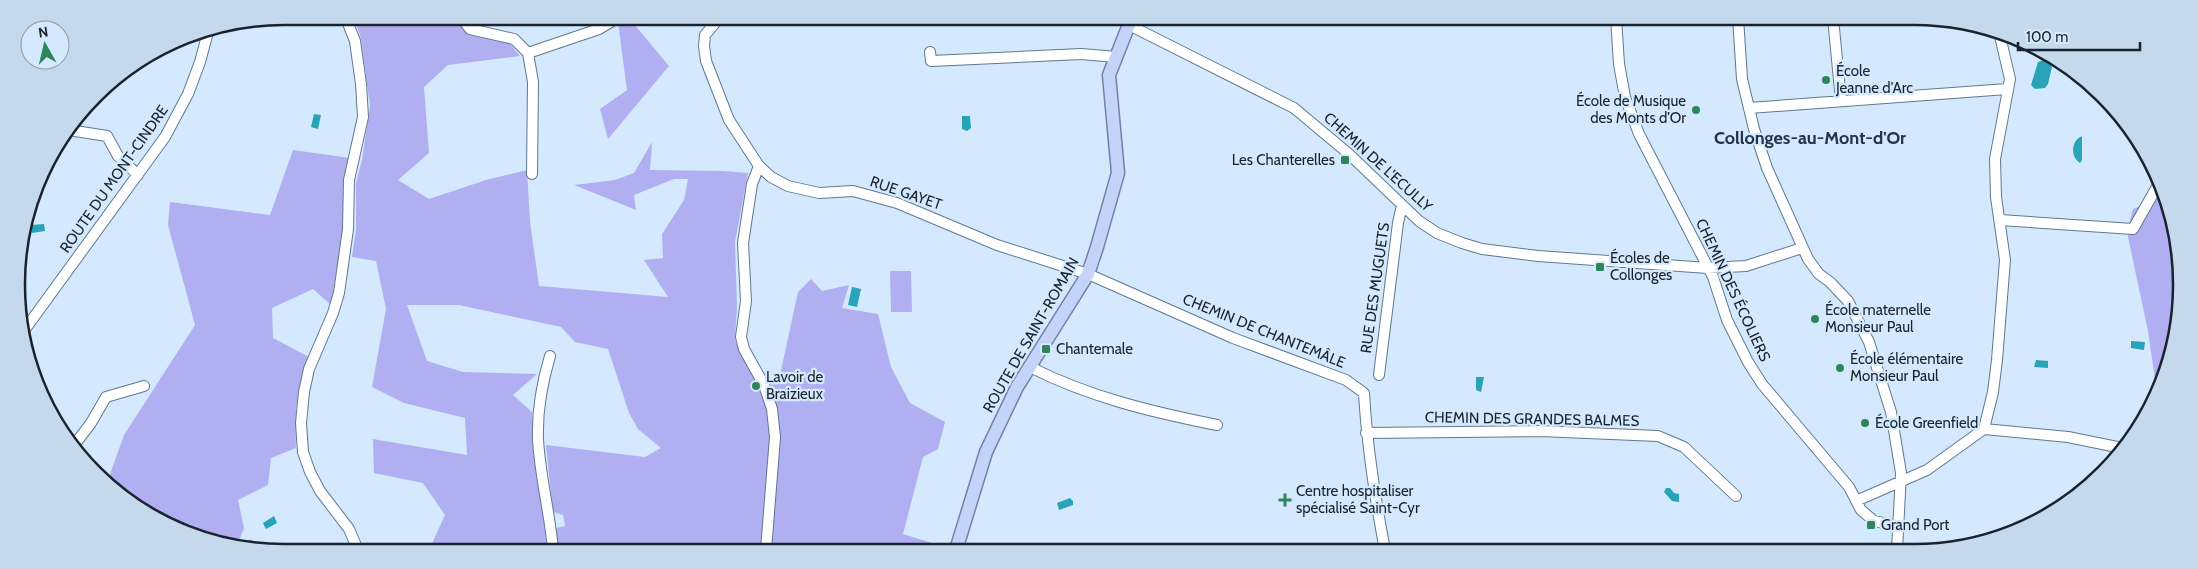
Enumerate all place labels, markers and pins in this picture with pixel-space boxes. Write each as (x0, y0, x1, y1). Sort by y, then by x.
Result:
place label: École Jeanne d'Arc (1835, 61, 1913, 97)
marker: École Jeanne d'Arc (1820, 74, 1832, 86)
place label: École de Musique des Monts d’Or (1576, 91, 1686, 127)
marker: École de Musique des Monts d’Or (1690, 104, 1702, 116)
place label: Les Chanterelles (1232, 151, 1335, 169)
marker: Les Chanterelles (1339, 154, 1351, 166)
place label: Écoles de Collonges (1610, 248, 1672, 284)
marker: Écoles de Collonges (1594, 261, 1606, 273)
place label: École maternelle Monsieur Paul (1825, 300, 1931, 336)
marker: École maternelle Monsieur Paul (1809, 313, 1821, 325)
place label: Chantemale (1056, 340, 1133, 358)
marker: Chantemale (1040, 343, 1052, 355)
place label: École élémentaire Monsieur Paul (1850, 349, 1963, 385)
marker: École élémentaire Monsieur Paul (1834, 362, 1846, 374)
place label: Lavoir de Braizieux (766, 368, 824, 403)
marker: Lavoir de Braizieux (750, 380, 762, 392)
place label: École Greenfield (1875, 413, 1978, 432)
marker: École Greenfield (1859, 417, 1871, 429)
place label: Centre hospitaliser spécialisé Saint-Cyr (1296, 482, 1420, 517)
marker: Centre hospitaliser spécialisé Saint-Cyr (1278, 493, 1292, 507)
place label: Grand Port (1881, 516, 1949, 534)
marker: Grand Port (1865, 519, 1877, 531)

